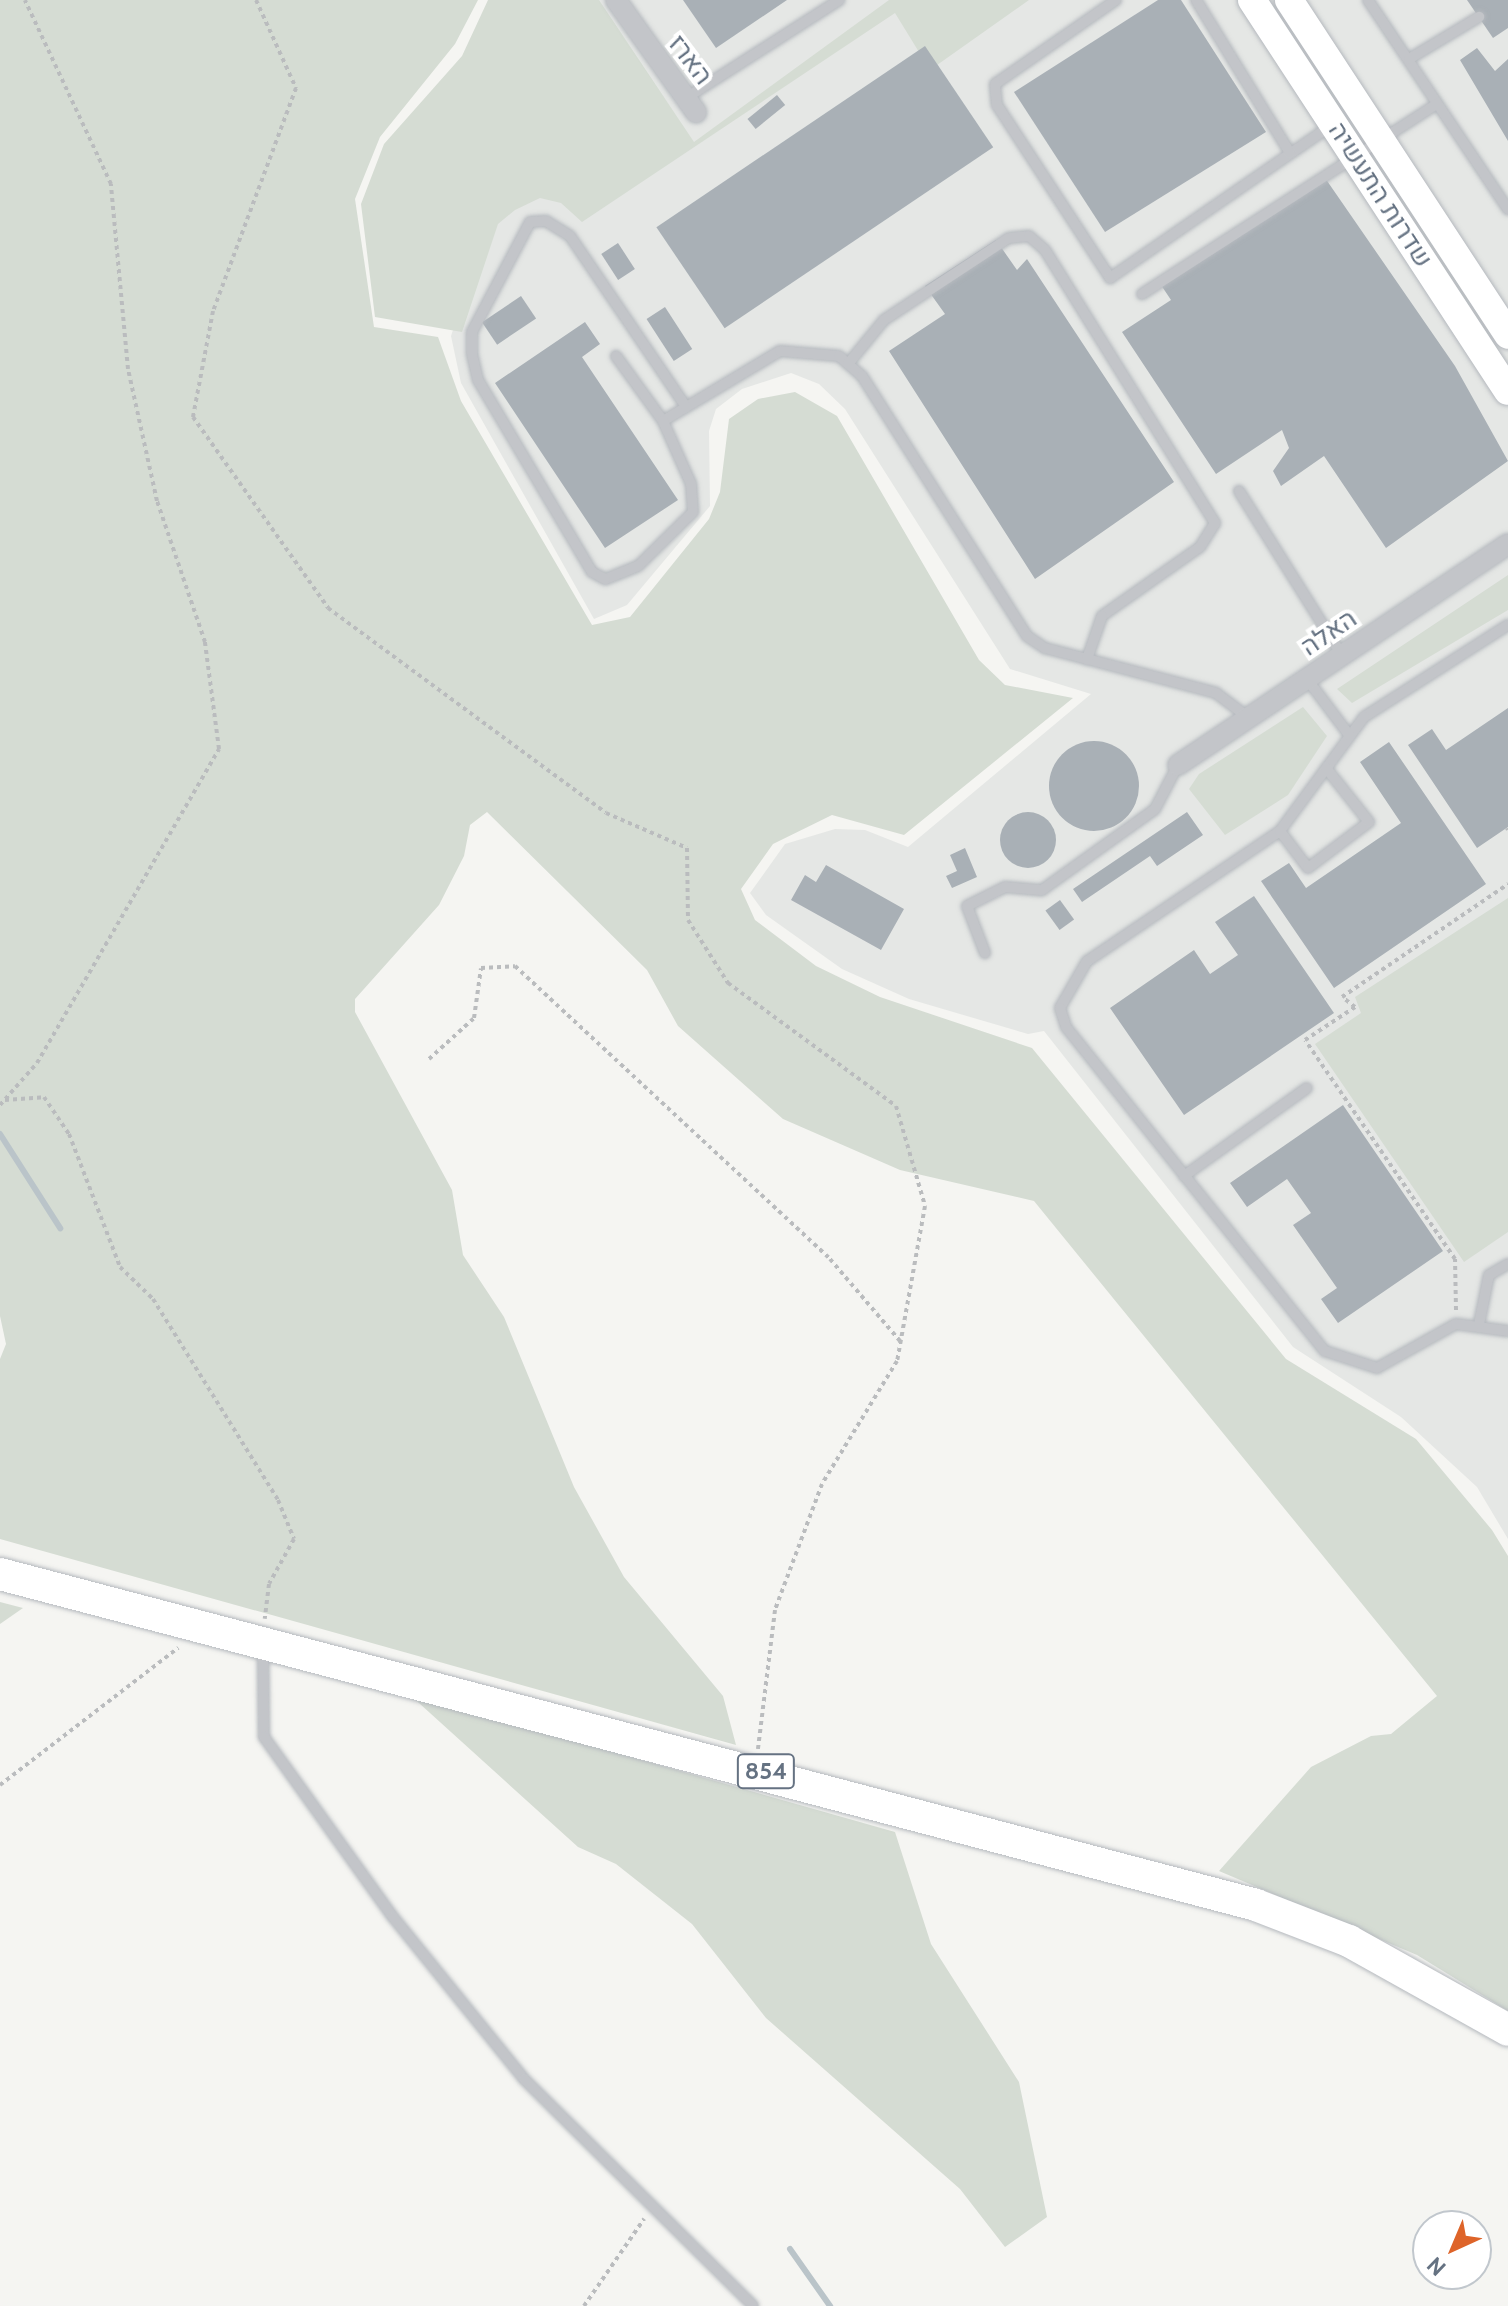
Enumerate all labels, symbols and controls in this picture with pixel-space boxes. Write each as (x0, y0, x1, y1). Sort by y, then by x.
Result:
street label: הארז (661, 29, 719, 91)
street label: שדרות התעשיה (1321, 116, 1439, 274)
street label: האלה (1295, 603, 1363, 663)
road number: 854 (736, 1751, 796, 1791)
north arrow (1412, 2210, 1492, 2290)
text: N (1421, 2251, 1451, 2281)

